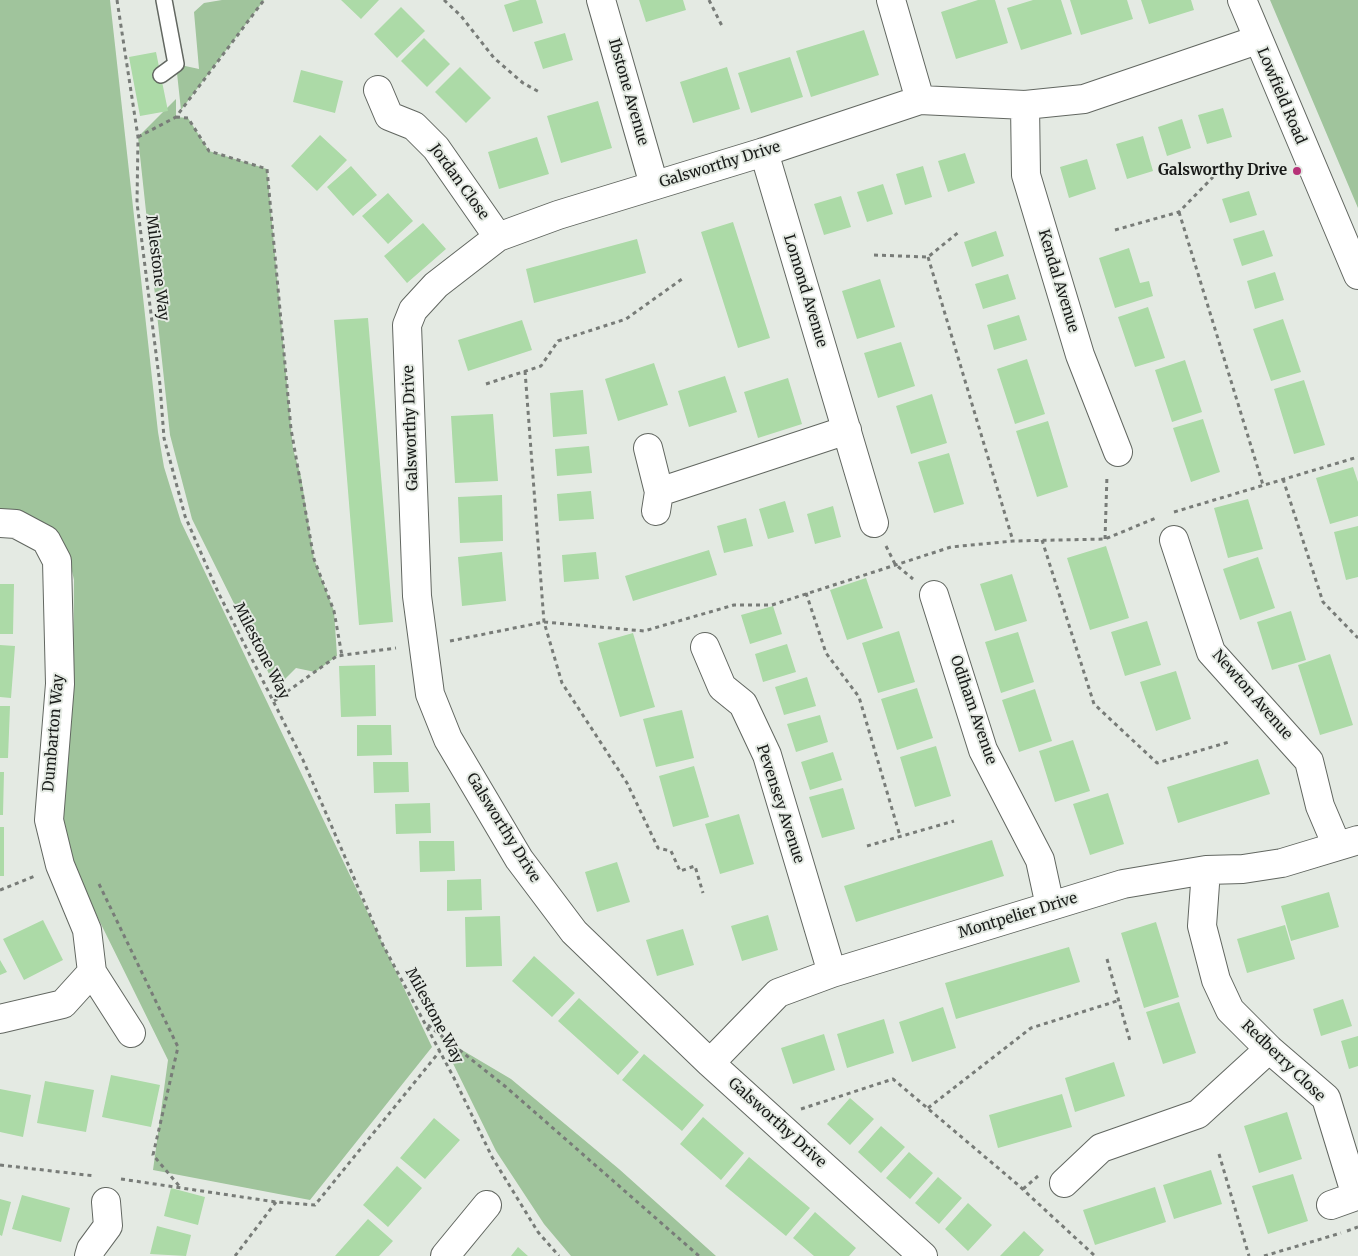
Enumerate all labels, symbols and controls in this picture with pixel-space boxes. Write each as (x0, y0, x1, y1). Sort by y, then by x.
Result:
street label: Ibstone Avenue (604, 37, 652, 147)
street label: Lowfield Road (1253, 45, 1309, 147)
street label: Galsworthy Drive (657, 138, 783, 192)
street label: Jordan Close (426, 141, 492, 223)
place label: Galsworthy Drive (1158, 162, 1287, 180)
marker: Galsworthy Drive (1291, 165, 1303, 177)
street label: Milestone Way (142, 214, 172, 322)
street label: Kendal Avenue (1034, 227, 1082, 335)
street label: Lomond Avenue (779, 232, 831, 350)
street label: Galsworthy Drive (400, 365, 422, 491)
street label: Milestone Way (229, 600, 293, 702)
street label: Newton Avenue (1208, 647, 1296, 743)
street label: Odiham Avenue (946, 653, 1000, 767)
street label: Dumbarton Way (40, 673, 68, 793)
street label: Pevensey Avenue (752, 742, 808, 866)
street label: Galsworthy Drive (462, 770, 544, 886)
street label: Montpelier Drive (956, 889, 1080, 943)
street label: Milestone Way (401, 965, 467, 1067)
street label: Redberry Close (1238, 1017, 1328, 1105)
street label: Galsworthy Drive (724, 1074, 830, 1172)

